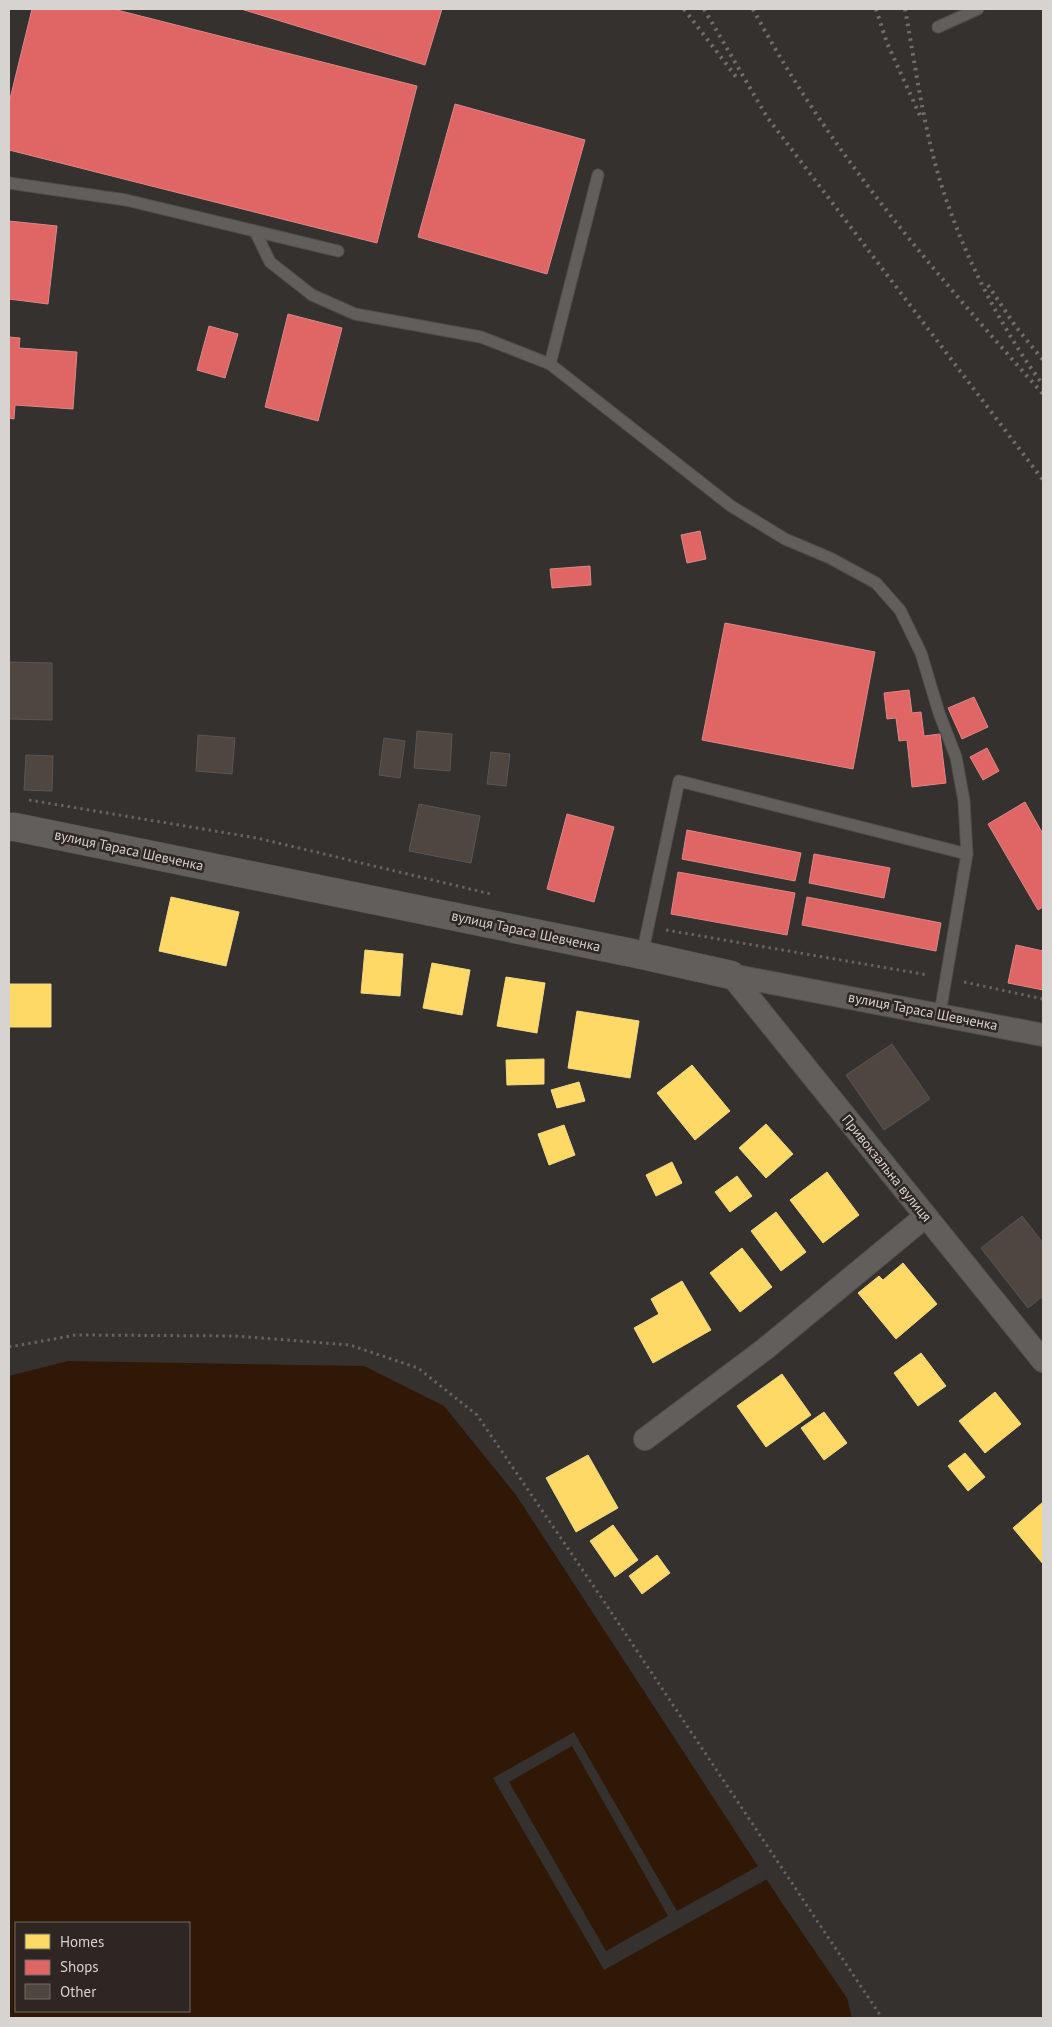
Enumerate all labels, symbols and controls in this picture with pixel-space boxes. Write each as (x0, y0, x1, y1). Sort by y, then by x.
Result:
street label: вулиця Тараса Шевченка (53, 825, 205, 875)
street label: вулиця Тараса Шевченка (450, 906, 602, 956)
street label: вулиця Тараса Шевченка (847, 988, 999, 1034)
street label: Привокзальна вулиця (838, 1111, 936, 1225)
legend (15, 1922, 190, 2012)
text: Homes (60, 1932, 104, 1951)
text: Shops (60, 1957, 99, 1976)
text: Other (60, 1982, 96, 2001)

